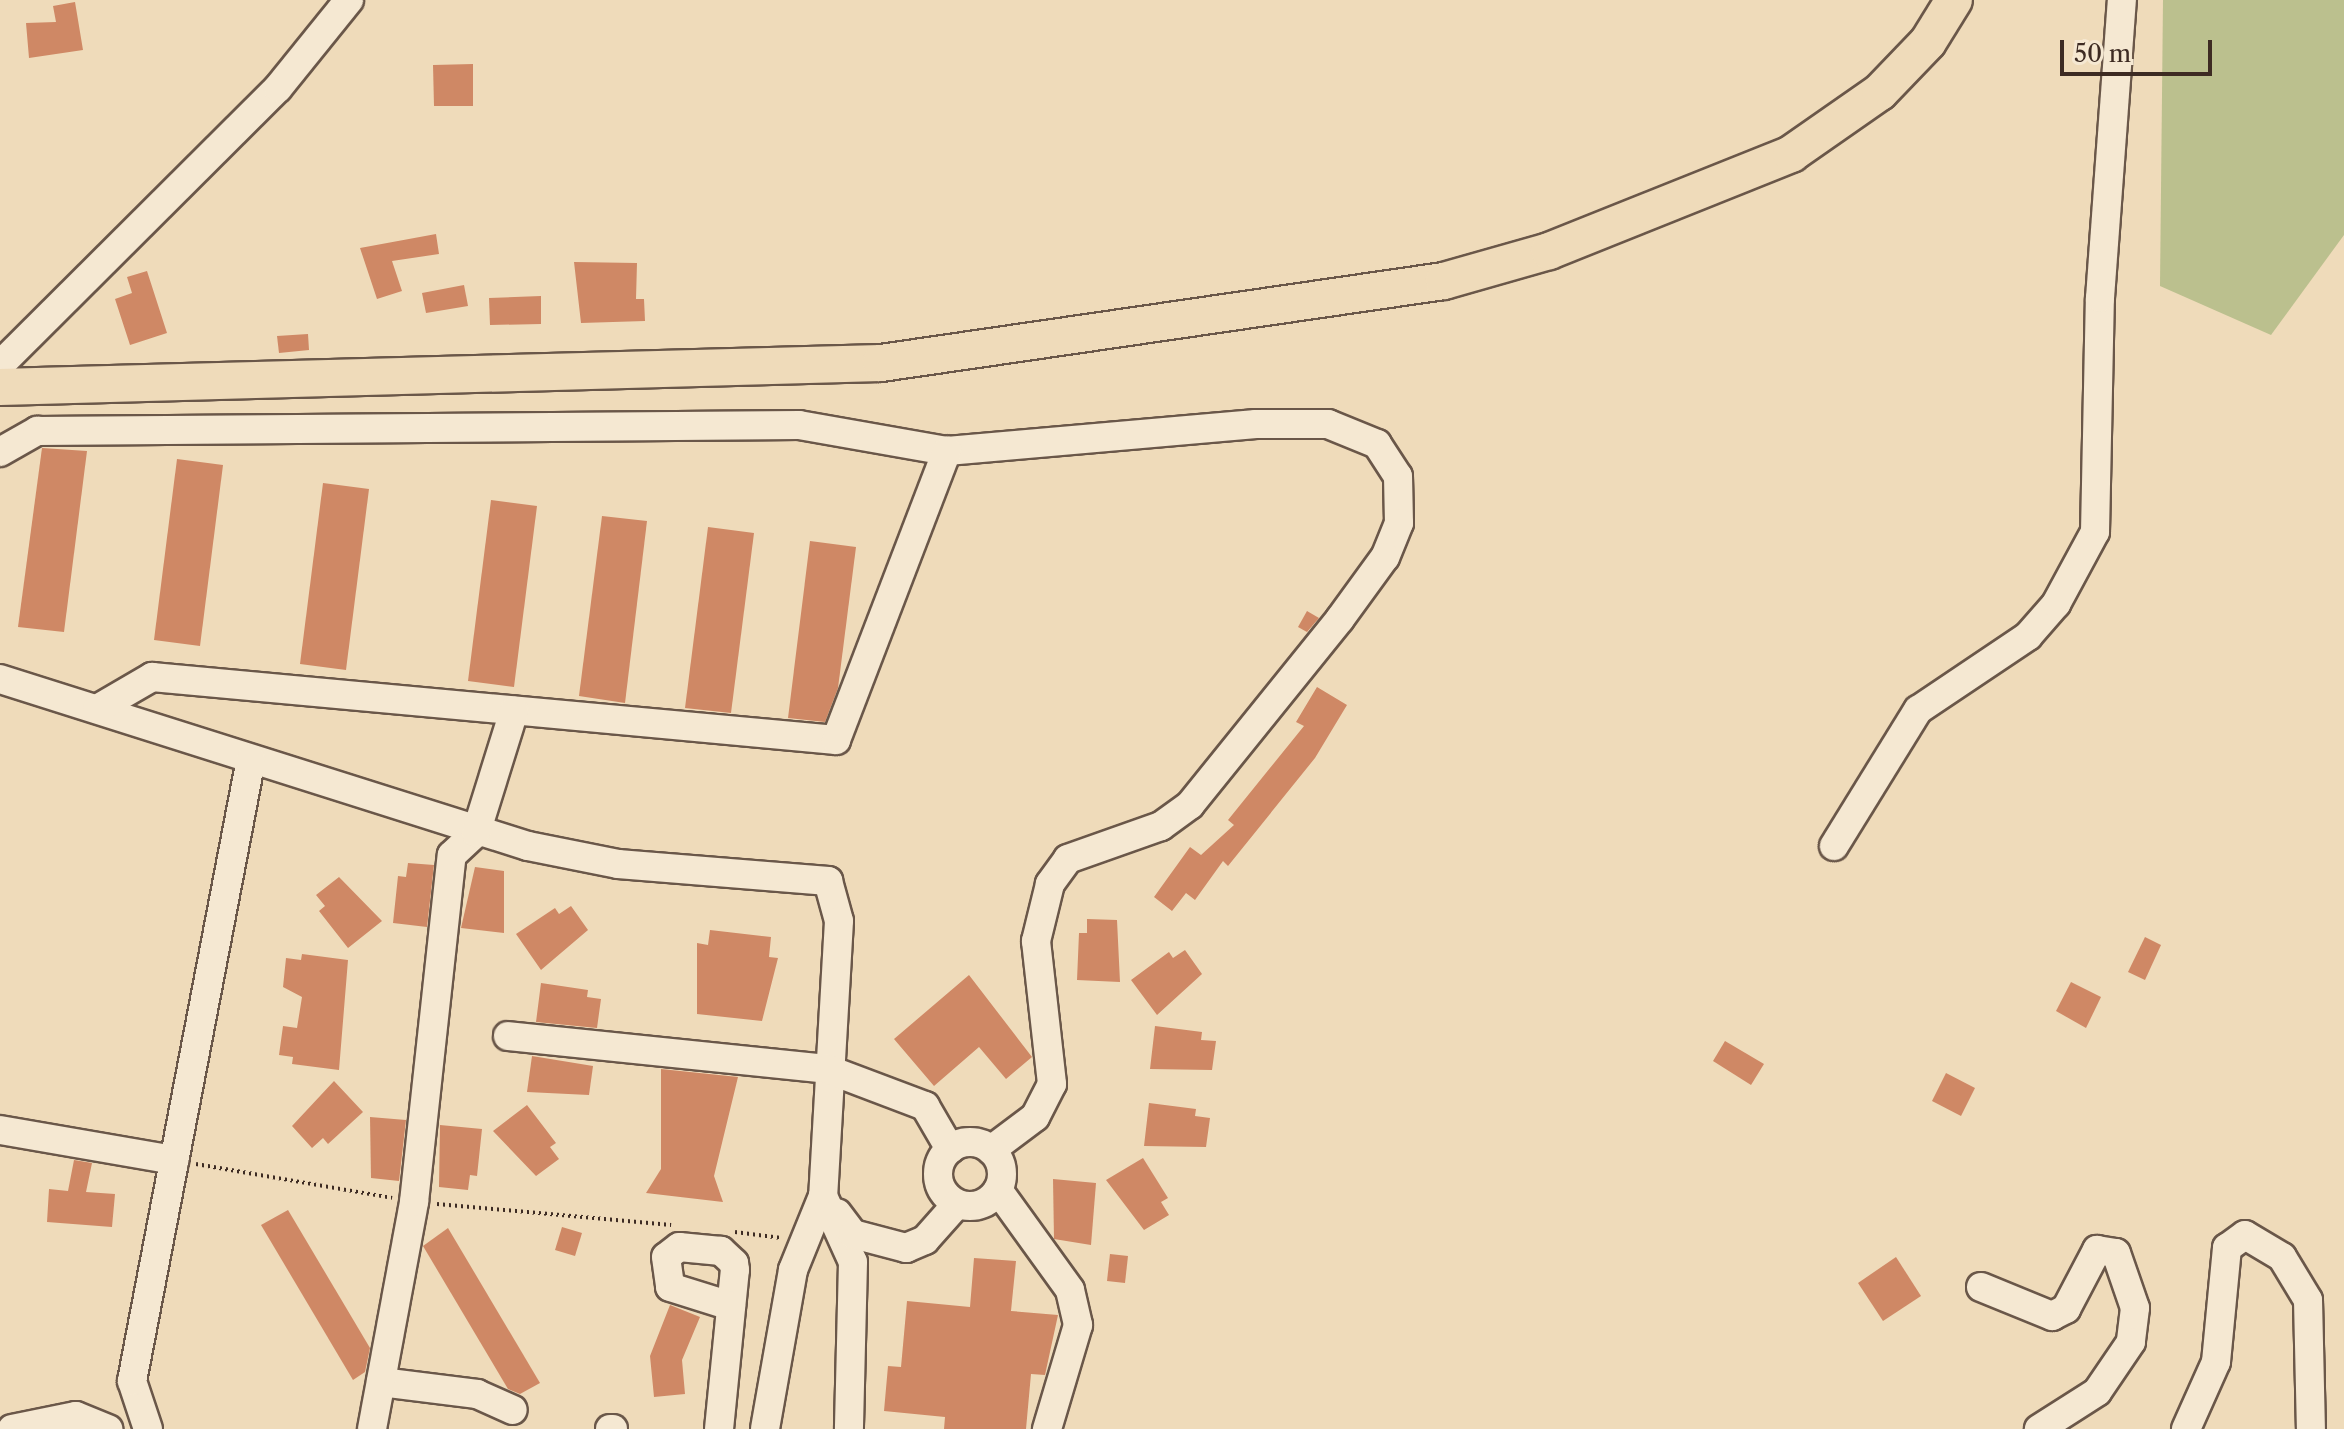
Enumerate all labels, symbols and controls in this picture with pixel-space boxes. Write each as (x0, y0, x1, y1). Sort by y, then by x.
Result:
scale bar (2064, 24, 2216, 74)
text: 50 m (2074, 39, 2131, 68)

